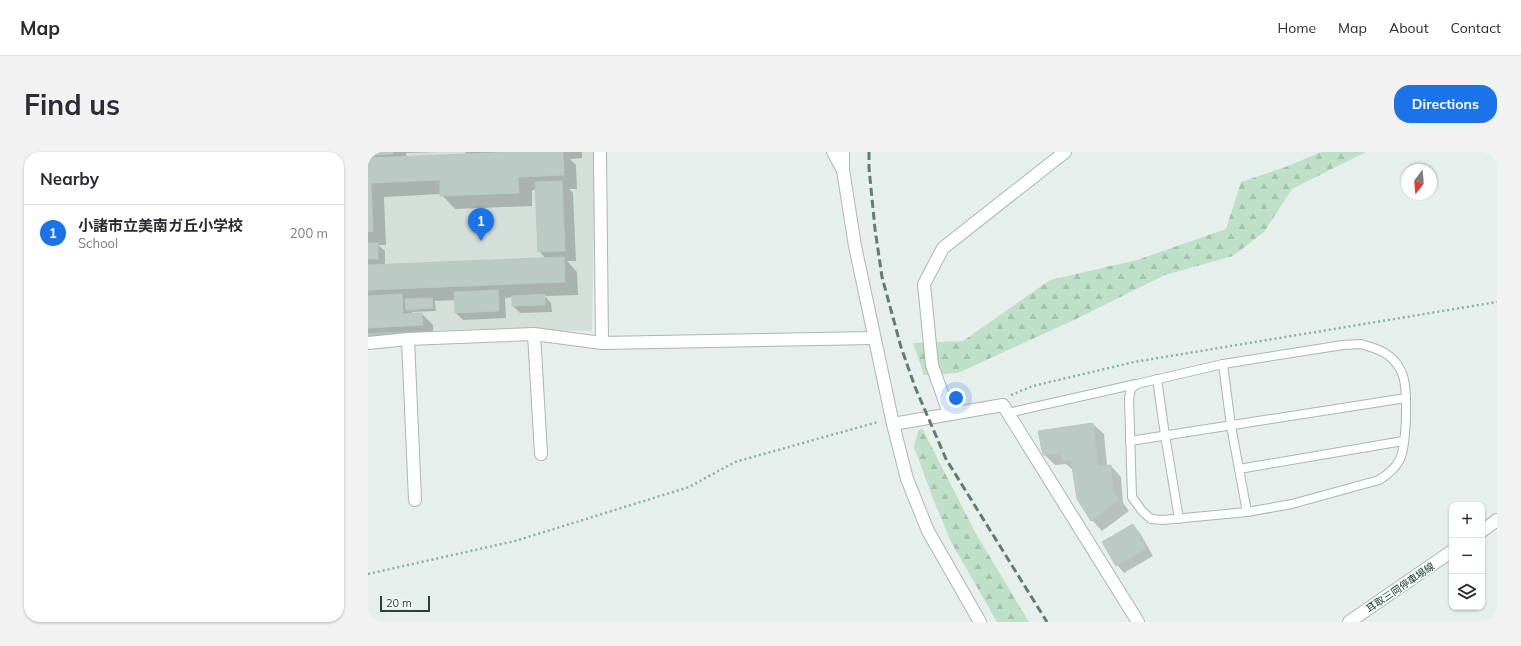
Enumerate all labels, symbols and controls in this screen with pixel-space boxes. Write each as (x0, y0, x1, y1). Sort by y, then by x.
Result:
text: Map (20, 16, 60, 40)
text: Home (1277, 19, 1316, 37)
text: Map (1338, 19, 1367, 37)
text: About (1389, 19, 1429, 37)
text: Contact (1451, 19, 1501, 37)
button: Directions (1394, 85, 1497, 123)
text: Find us (24, 87, 120, 122)
north arrow (1401, 164, 1437, 200)
text: Nearby (40, 168, 99, 189)
pin: 1 (468, 208, 494, 241)
text: 小諸市立美南ガ丘小学校 (78, 216, 243, 235)
text: 1 (49, 225, 57, 241)
text: 200 m (290, 225, 328, 241)
text: School (78, 235, 118, 251)
your location (946, 388, 966, 408)
map controls (1449, 502, 1485, 610)
button: + (1449, 502, 1485, 538)
button: − (1449, 538, 1485, 574)
street label: 耳取三岡停車場線 (1363, 560, 1437, 615)
button: layers (1449, 574, 1485, 610)
scale bar (380, 594, 430, 613)
text: 20 m (386, 596, 412, 610)

